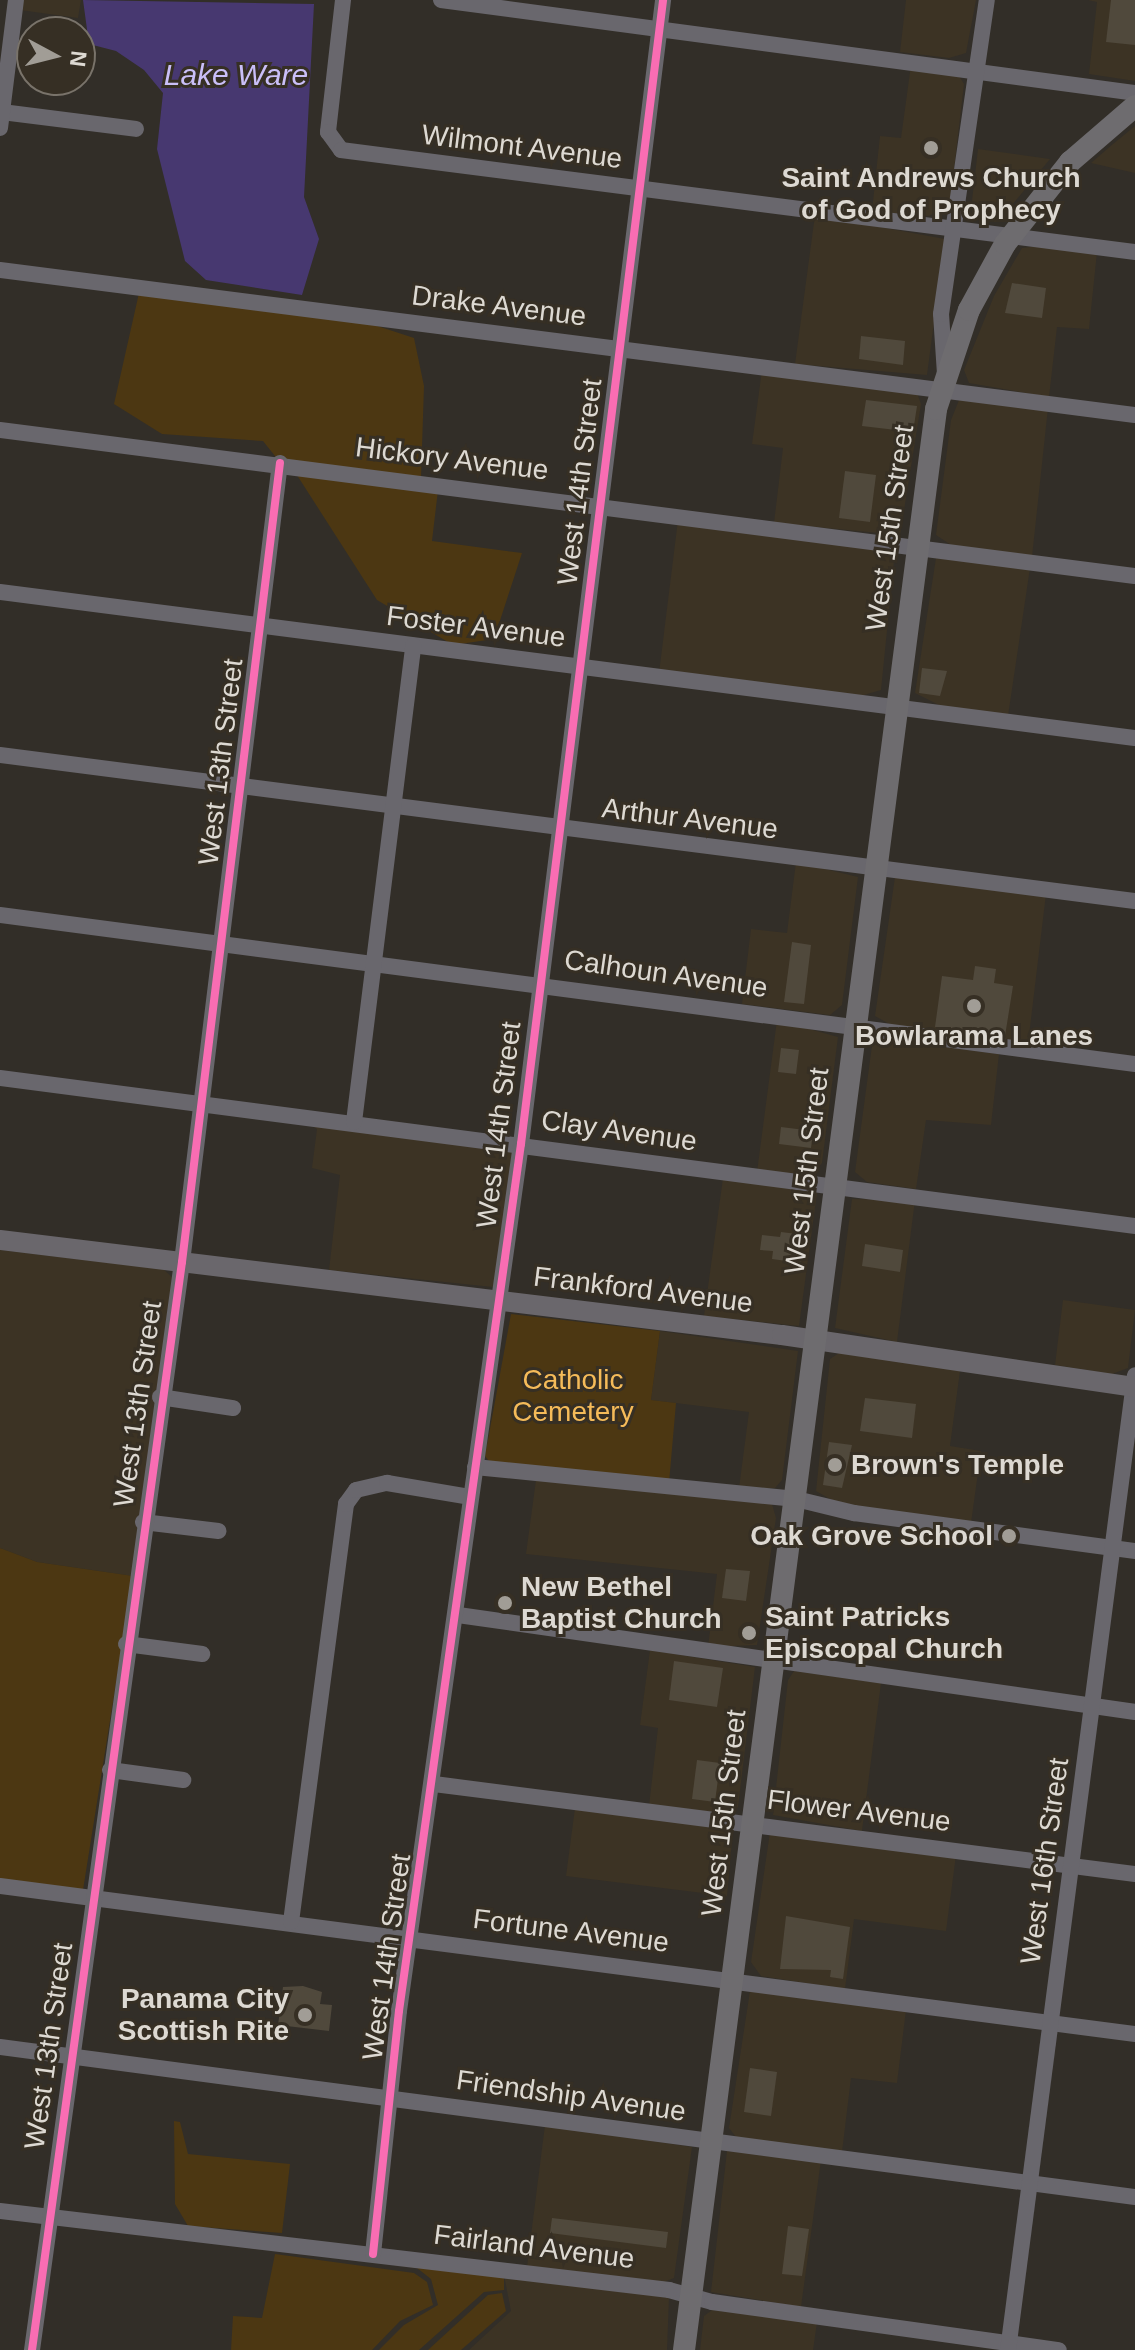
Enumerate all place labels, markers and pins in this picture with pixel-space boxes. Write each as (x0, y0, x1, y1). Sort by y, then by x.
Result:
marker: Saint Andrews Church of God of Prophecy (922, 139, 940, 157)
place label: Saint Andrews Church of God of Prophecy (781, 161, 1081, 227)
marker: Bowlarama Lanes (965, 997, 983, 1015)
place label: Bowlarama Lanes (855, 1019, 1093, 1053)
place label: Brown's Temple (851, 1448, 1064, 1482)
marker: Brown's Temple (826, 1456, 844, 1474)
place label: Oak Grove School (750, 1519, 993, 1553)
marker: Oak Grove School (1000, 1527, 1018, 1545)
place label: New Bethel Baptist Church (521, 1570, 722, 1636)
marker: New Bethel Baptist Church (496, 1594, 514, 1612)
place label: Saint Patricks Episcopal Church (765, 1600, 1003, 1666)
marker: Saint Patricks Episcopal Church (740, 1624, 758, 1642)
place label: Panama City Scottish Rite (118, 1982, 289, 2048)
marker: Panama City Scottish Rite (296, 2006, 314, 2024)

